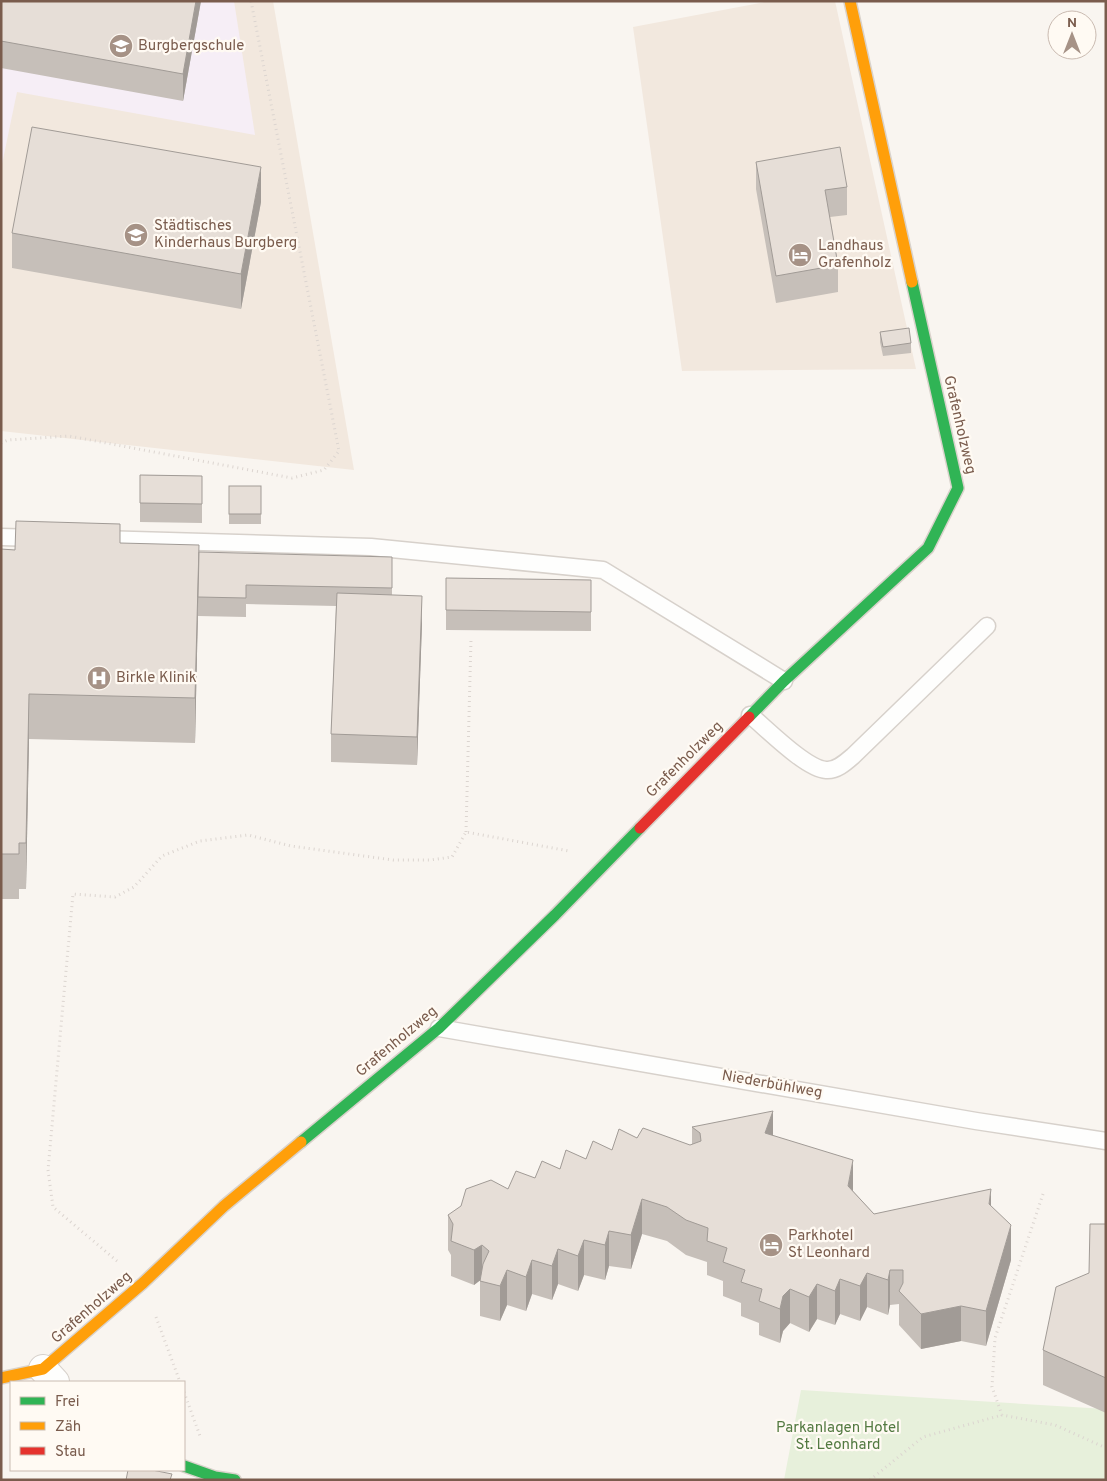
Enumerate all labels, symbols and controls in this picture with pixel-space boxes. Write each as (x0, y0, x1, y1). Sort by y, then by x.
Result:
north arrow (1047, 10, 1097, 60)
text: N (1067, 15, 1077, 32)
school or university icon: Burgbergschule (108, 33, 134, 59)
place label: Burgbergschule (138, 37, 244, 56)
place label: Städtisches Kinderhaus Burgberg (154, 217, 297, 253)
school or university icon: Städtisches Kinderhaus Burgberg (123, 222, 149, 248)
place label: Landhaus Grafenholz (818, 237, 892, 273)
hotel icon: Landhaus Grafenholz (787, 242, 813, 268)
street label: Grafenholzweg (938, 374, 980, 476)
hospital icon: Birkle Klinik (86, 665, 112, 691)
place label: Birkle Klinik (116, 669, 197, 688)
street label: Grafenholzweg (643, 718, 727, 802)
street label: Grafenholzweg (352, 1002, 442, 1082)
street label: Niederbühlweg (720, 1067, 824, 1103)
place label: Parkhotel St Leonhard (788, 1227, 870, 1263)
hotel icon: Parkhotel St Leonhard (758, 1232, 784, 1258)
street label: Grafenholzweg (48, 1268, 136, 1348)
legend (10, 1381, 185, 1471)
text: Frei (55, 1393, 80, 1412)
text: Zäh (55, 1418, 81, 1437)
park label: Parkanlagen Hotel St. Leonhard (776, 1419, 900, 1455)
text: Stau (55, 1443, 86, 1462)

